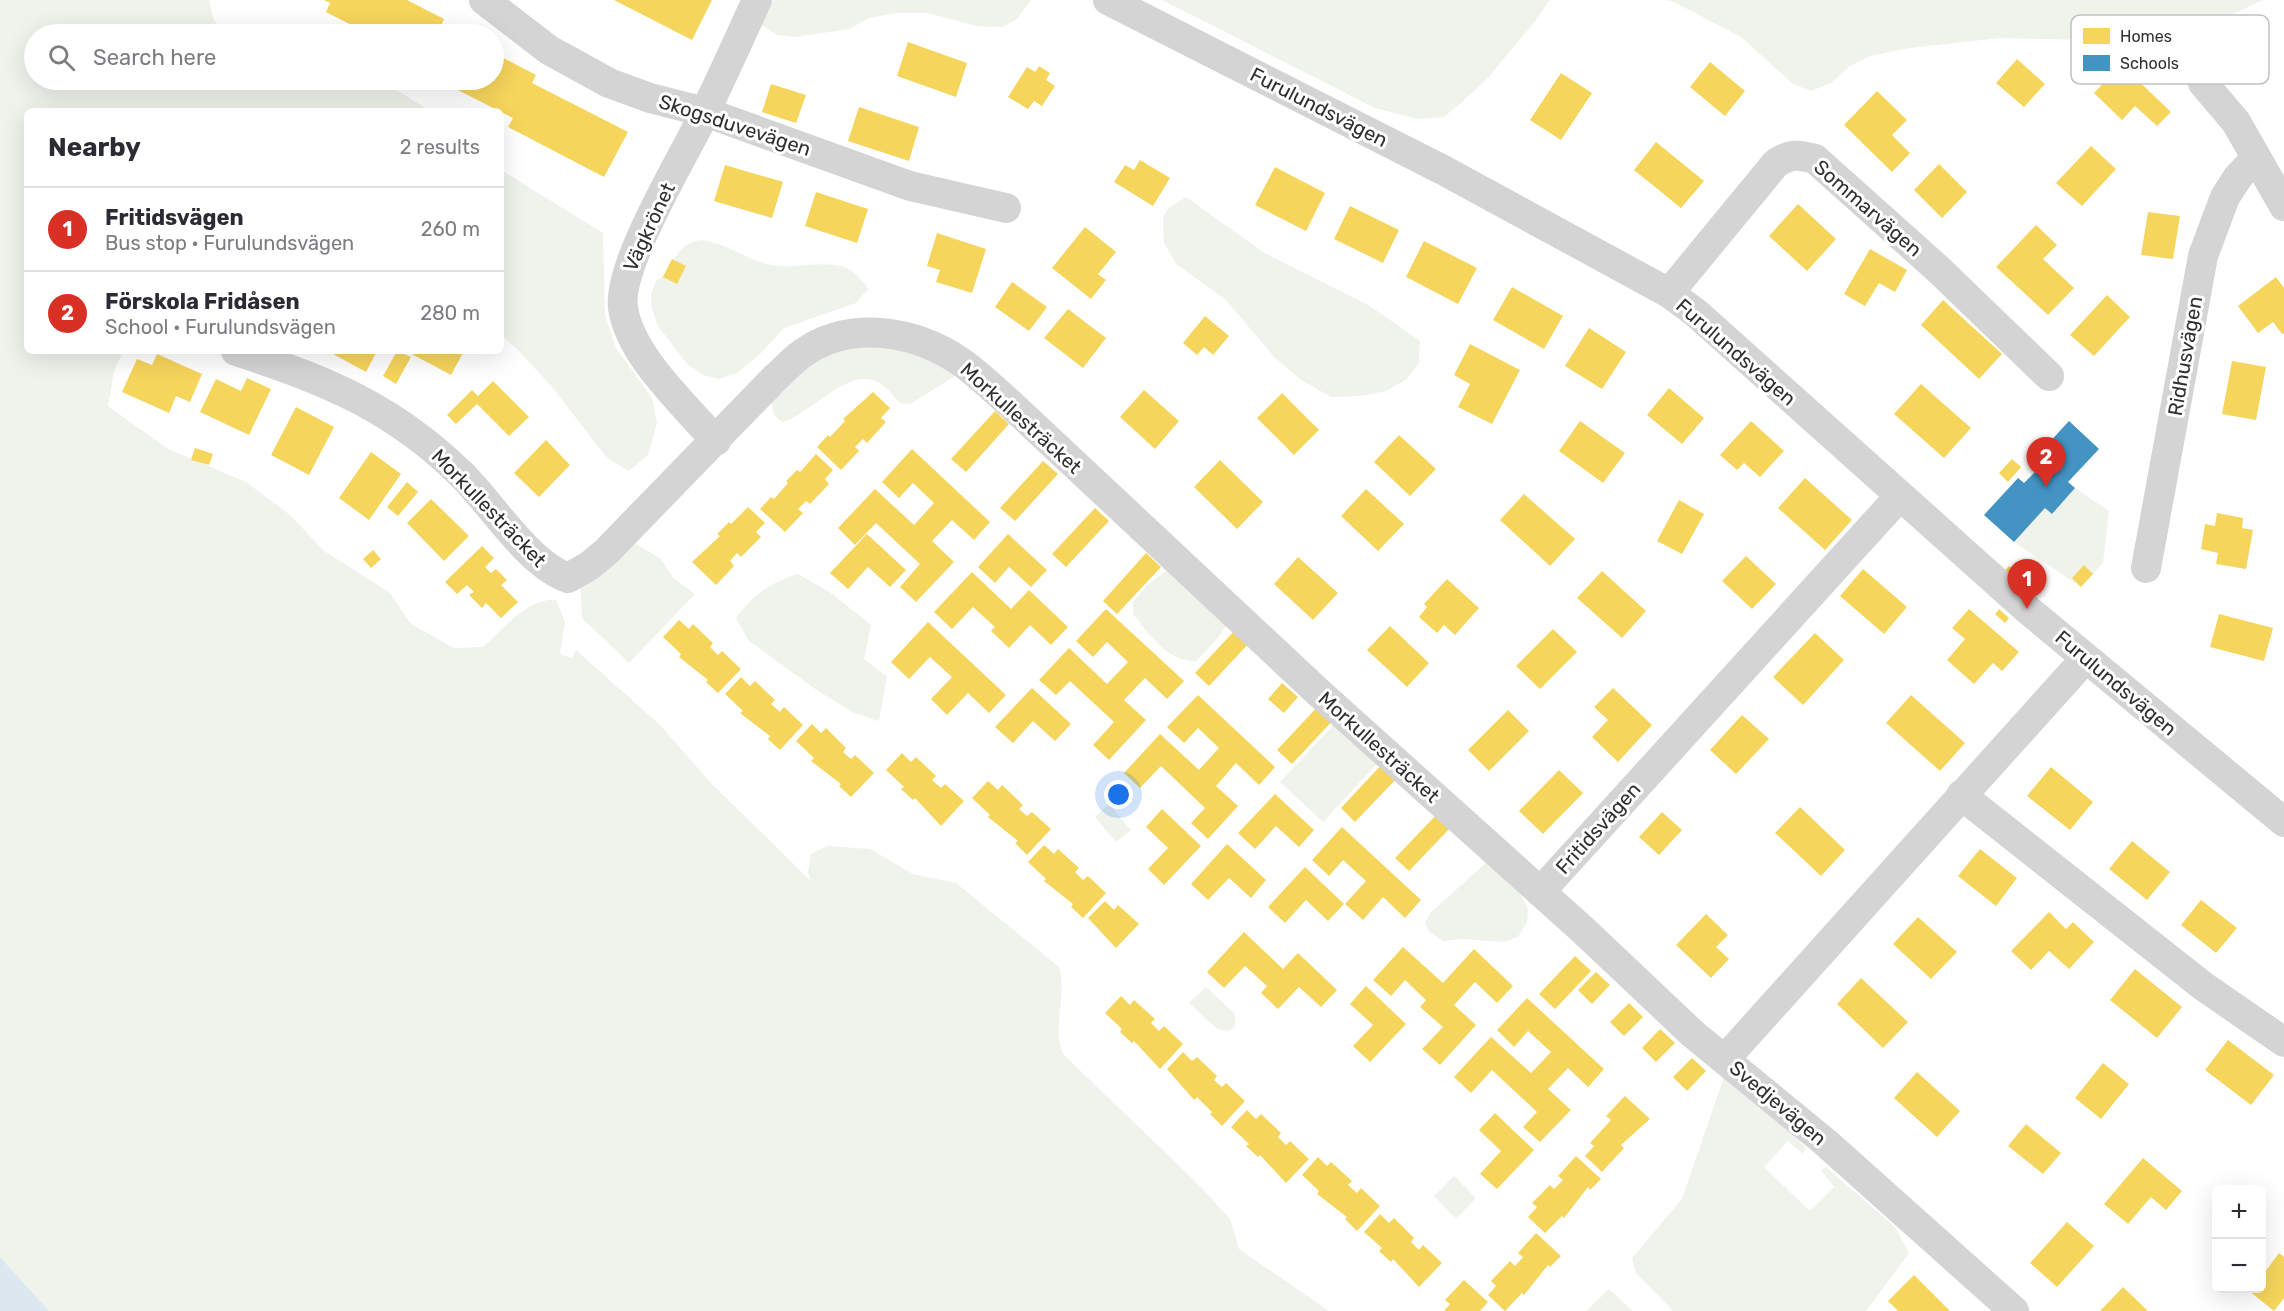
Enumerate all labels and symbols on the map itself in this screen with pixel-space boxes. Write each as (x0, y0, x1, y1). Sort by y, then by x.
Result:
legend (2071, 15, 2269, 84)
text: Homes (2120, 27, 2172, 46)
text: Schools (2120, 54, 2179, 73)
street label: Furulundsvägen (1246, 62, 1392, 152)
street label: Skogsduvevägen (656, 89, 814, 161)
street label: Sommarvägen (1809, 155, 1927, 261)
street label: Vägkrönet (618, 179, 680, 275)
street label: Furulundsvägen (1671, 293, 1801, 411)
street label: Ridhusvägen (2163, 294, 2207, 418)
street label: Morkullesträcket (956, 357, 1087, 479)
pin: 2 (2026, 438, 2066, 487)
street label: Morkullesträcket (427, 444, 551, 572)
pin: 1 (2008, 560, 2046, 609)
street label: Furulundsvägen (2050, 625, 2182, 741)
street label: Morkullesträcket (1314, 686, 1445, 808)
street label: Fritidsvägen (1551, 777, 1645, 879)
your location (1104, 780, 1133, 809)
street label: Svedjevägen (1725, 1056, 1831, 1150)

